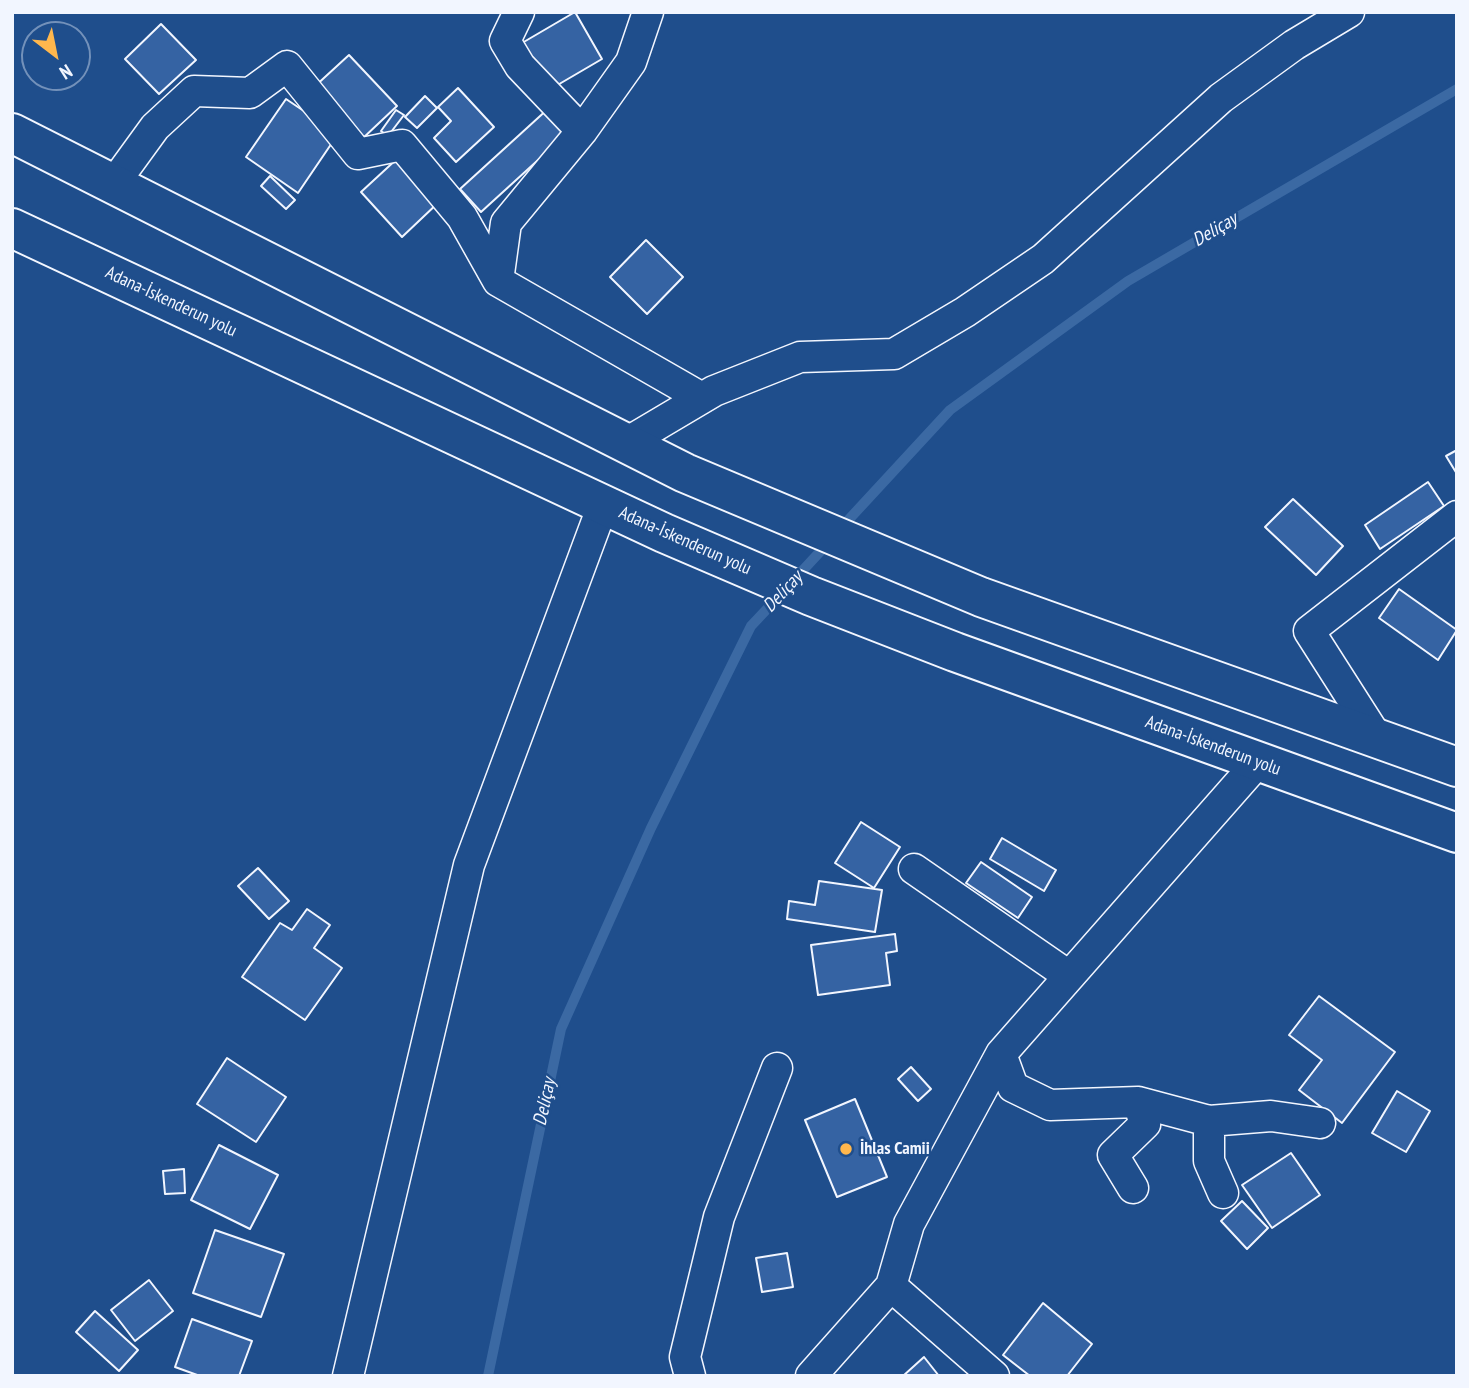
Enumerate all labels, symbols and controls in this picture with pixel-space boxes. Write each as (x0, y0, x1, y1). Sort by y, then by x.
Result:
north arrow (21, 21, 91, 91)
text: N (55, 59, 77, 85)
water label: Deliçay (1189, 208, 1241, 252)
street label: Adana-İskenderun yolu (102, 262, 240, 342)
street label: Adana-İskenderun yolu (616, 502, 754, 580)
water label: Deliçay (758, 567, 808, 617)
street label: Adana-İskenderun yolu (1142, 711, 1284, 781)
water label: Deliçay (529, 1076, 561, 1128)
place label: İhlas Camii (860, 1138, 930, 1160)
marker: İhlas Camii (838, 1141, 854, 1157)

